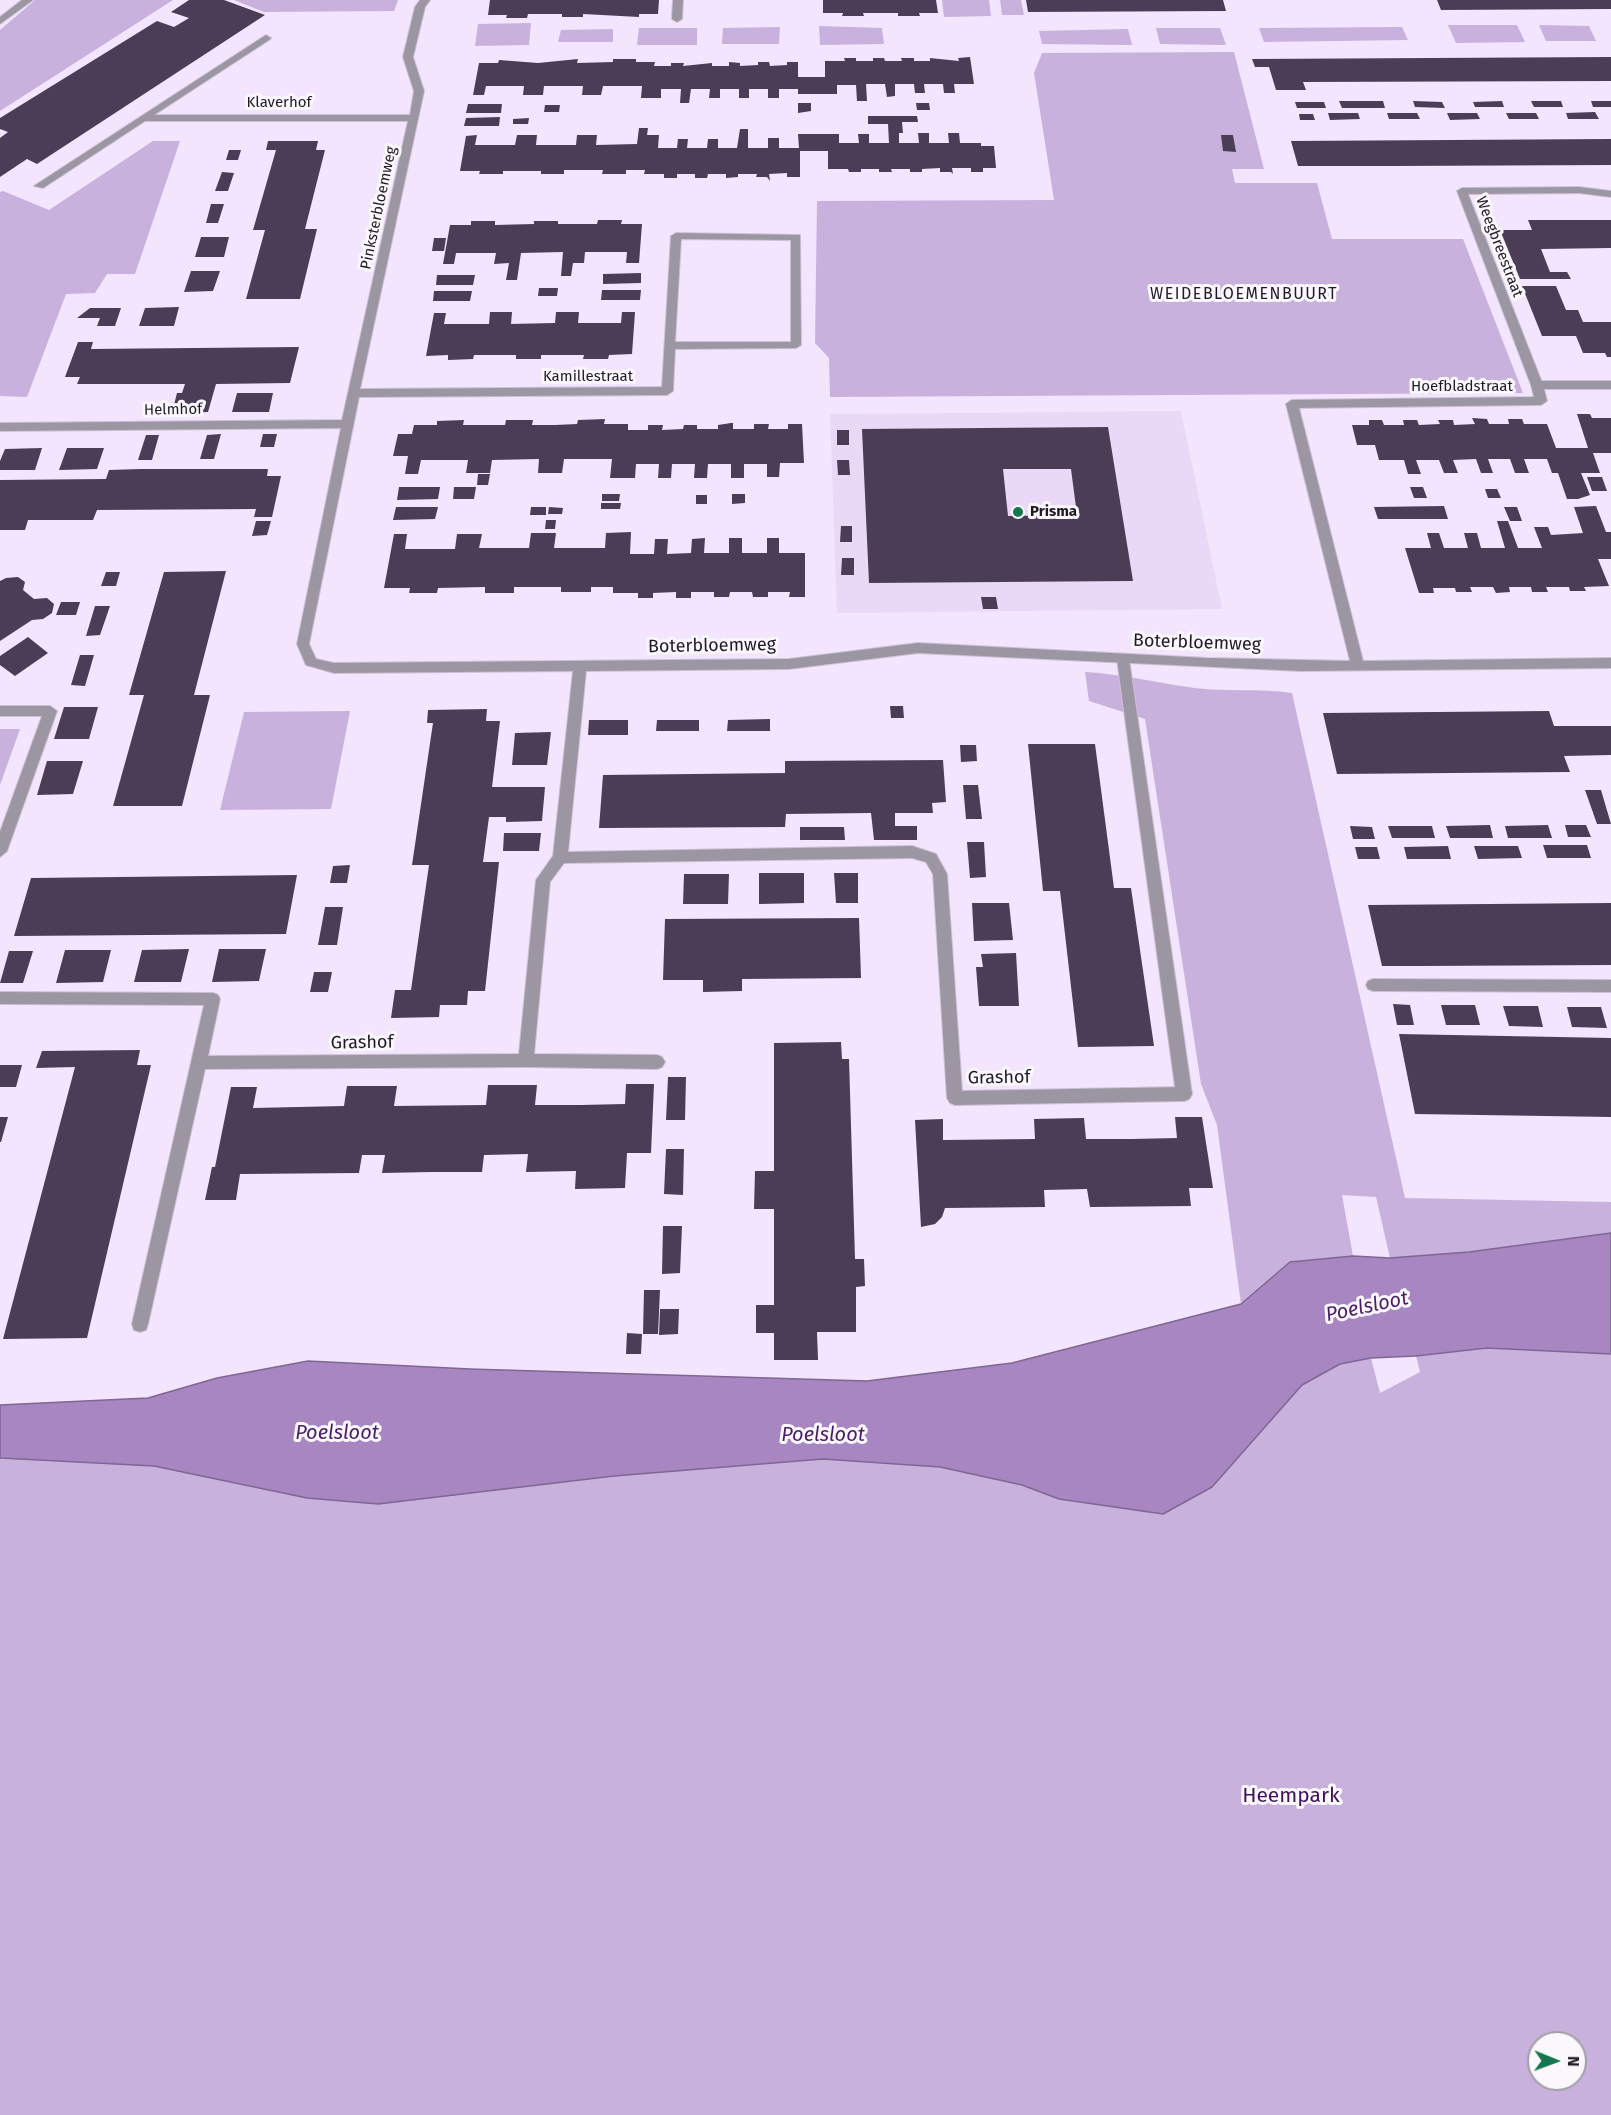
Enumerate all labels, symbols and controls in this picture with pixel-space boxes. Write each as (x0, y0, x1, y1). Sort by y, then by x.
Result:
street label: Klaverhof (247, 94, 311, 112)
street label: Pinksterbloemweg (357, 145, 401, 271)
street label: Weegbreestraat (1472, 194, 1526, 300)
district label: WEIDEBLOEMENBUURT (1150, 285, 1338, 305)
street label: Kamillestraat (543, 368, 633, 386)
street label: Hoefbladstraat (1411, 378, 1513, 396)
street label: Helmhof (144, 400, 202, 420)
place label: Prisma (1030, 503, 1077, 521)
marker: Prisma (1011, 505, 1025, 519)
street label: Boterbloemweg (1133, 630, 1261, 656)
street label: Boterbloemweg (648, 634, 776, 658)
street label: Grashof (330, 1032, 394, 1054)
street label: Grashof (967, 1067, 1031, 1089)
water label: Poelsloot (1324, 1287, 1410, 1327)
water label: Poelsloot (295, 1421, 379, 1445)
water label: Poelsloot (781, 1423, 865, 1447)
park label: Heempark (1242, 1783, 1340, 1809)
north arrow (1527, 2031, 1587, 2091)
text: N (1564, 2056, 1583, 2067)

